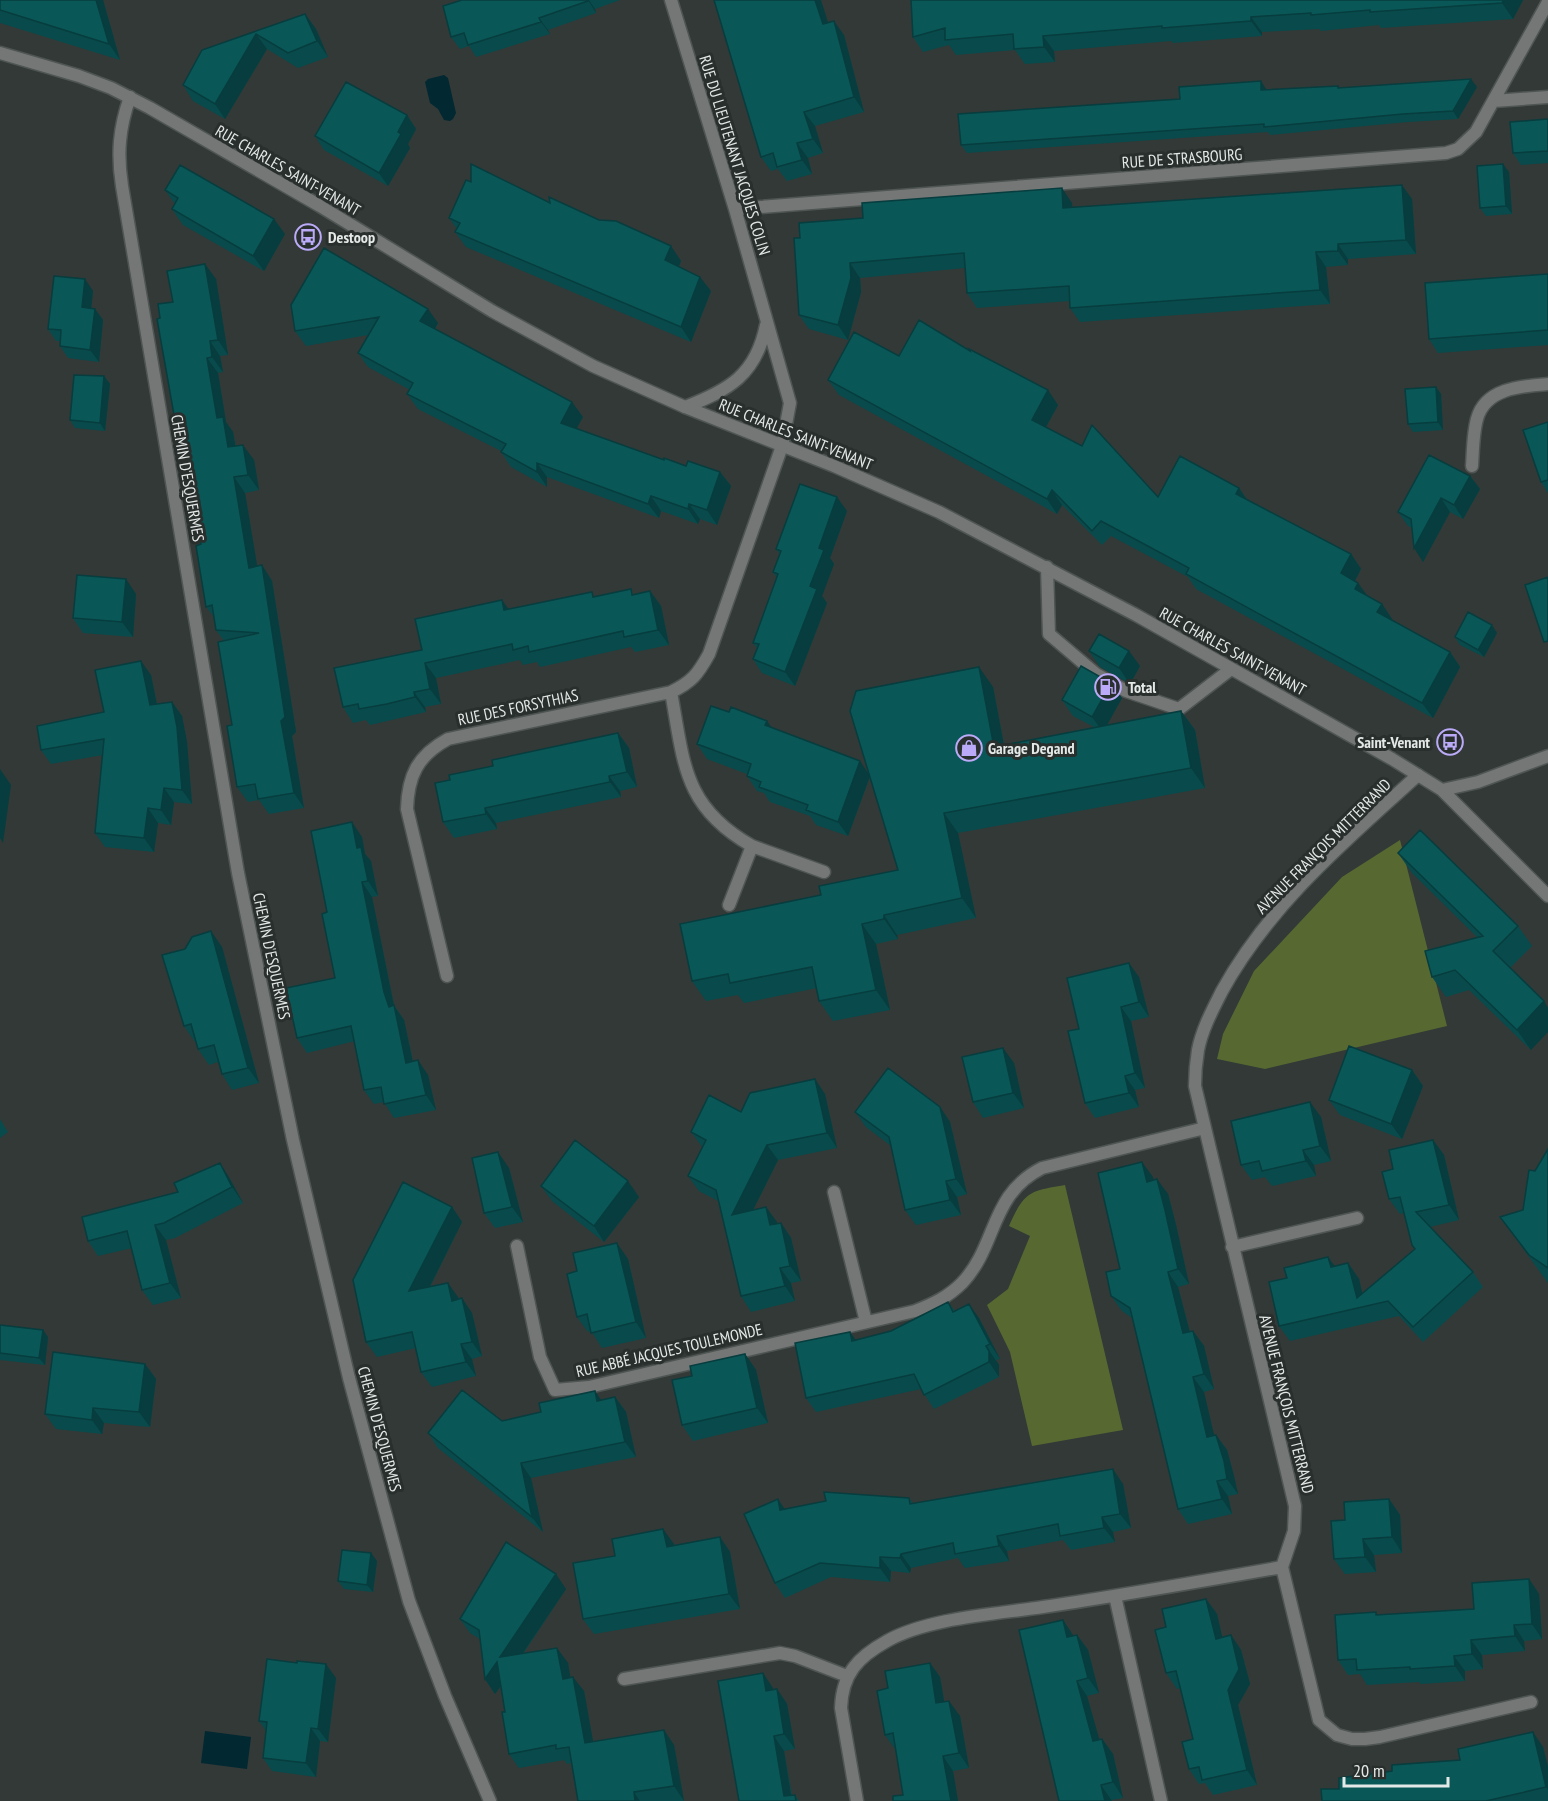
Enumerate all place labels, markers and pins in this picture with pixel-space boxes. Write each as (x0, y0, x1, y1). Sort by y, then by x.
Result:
bus stop icon: Destoop (293, 222, 323, 252)
place label: Destoop (328, 227, 375, 247)
fuel station icon: Total (1093, 672, 1123, 702)
place label: Total (1128, 677, 1156, 697)
bus stop icon: Saint-Venant (1435, 727, 1465, 757)
place label: Saint-Venant (1357, 732, 1430, 752)
shop icon: Garage Degand (954, 733, 984, 763)
place label: Garage Degand (988, 738, 1075, 758)

